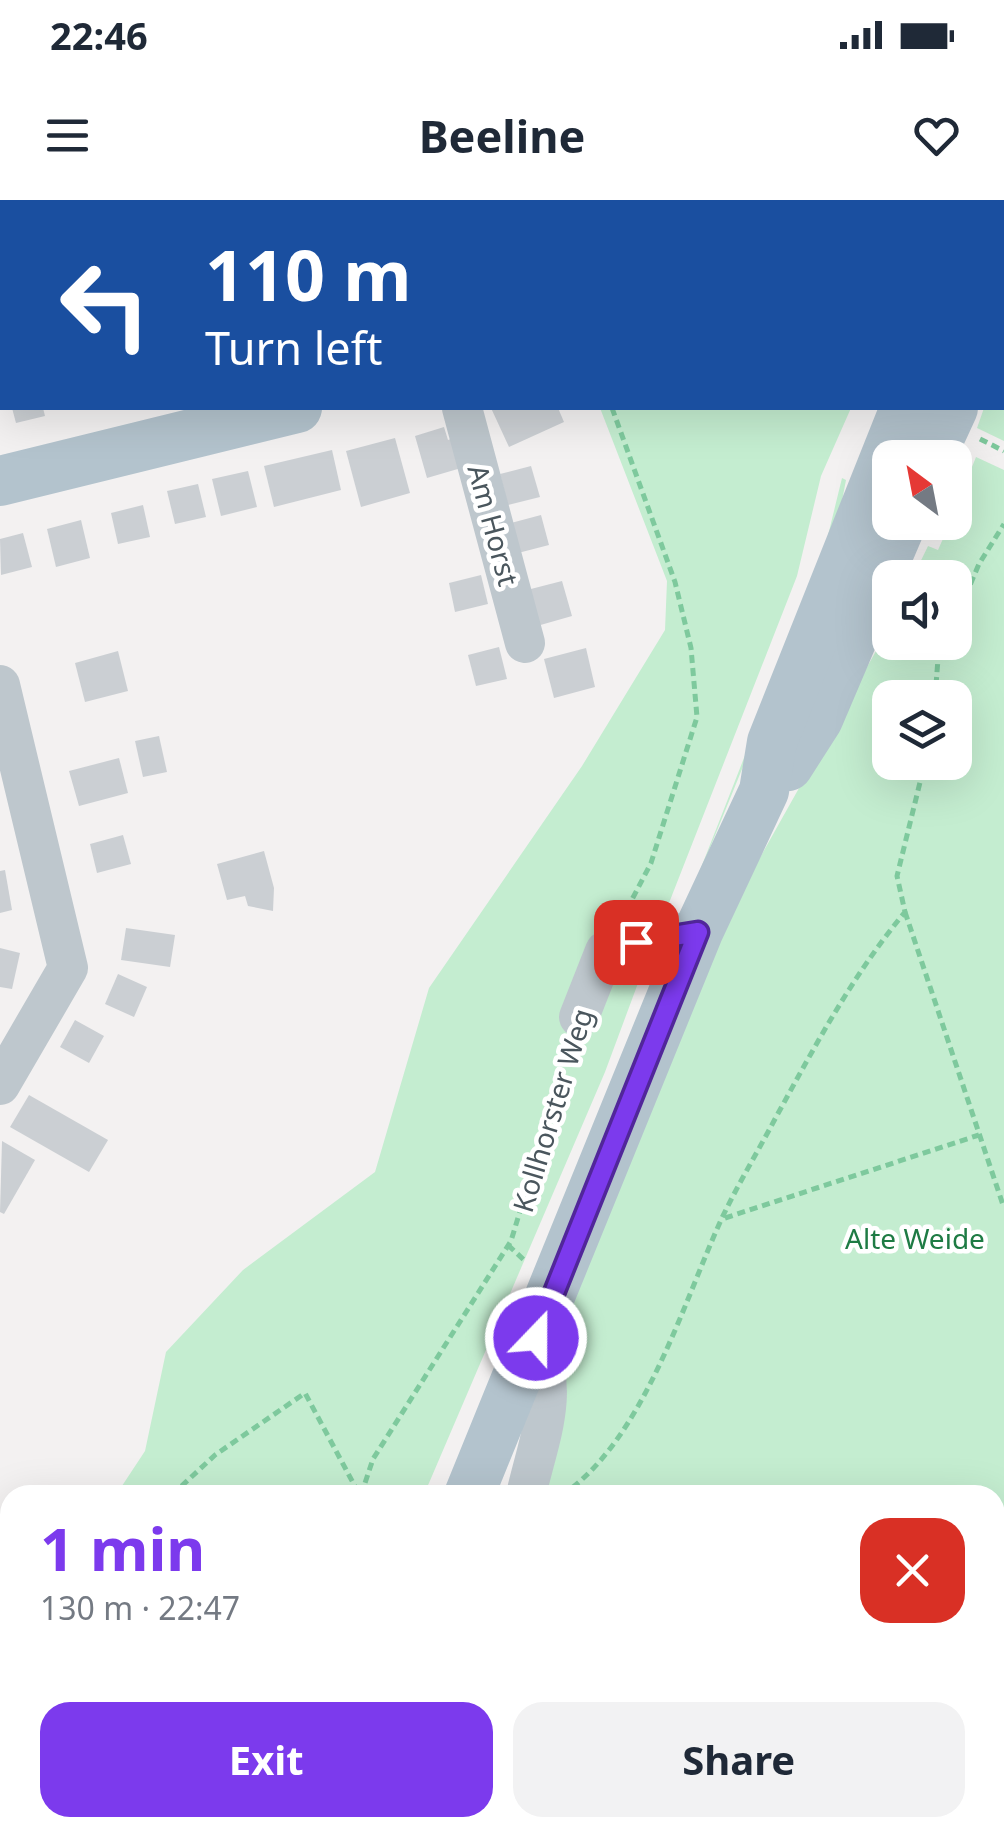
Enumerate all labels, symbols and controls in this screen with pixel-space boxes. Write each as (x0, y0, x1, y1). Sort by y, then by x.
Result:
text: 22:46 (50, 9, 148, 61)
text: Beeline (419, 105, 585, 166)
icon: menu (40, 108, 95, 163)
icon: heart (909, 108, 964, 163)
text: 110 m (205, 226, 412, 322)
icon: left (40, 240, 170, 370)
text: Turn left (205, 317, 382, 378)
north arrow (872, 440, 972, 540)
map controls (872, 440, 972, 780)
street label: Am Horst (460, 460, 528, 590)
button: sound (872, 560, 972, 660)
button: layers (872, 680, 972, 780)
pin (594, 900, 679, 985)
icon: arrive (609, 915, 664, 970)
street label: Kollhorster Weg (503, 1003, 601, 1217)
park label: Alte Weide (845, 1219, 985, 1257)
position arrow (484, 1286, 588, 1390)
text: 1 min (40, 1507, 205, 1589)
button: close (860, 1518, 965, 1623)
text: 130 m · 22:47 (40, 1586, 240, 1629)
button: Exit (40, 1702, 493, 1817)
button: Share (513, 1702, 965, 1817)

